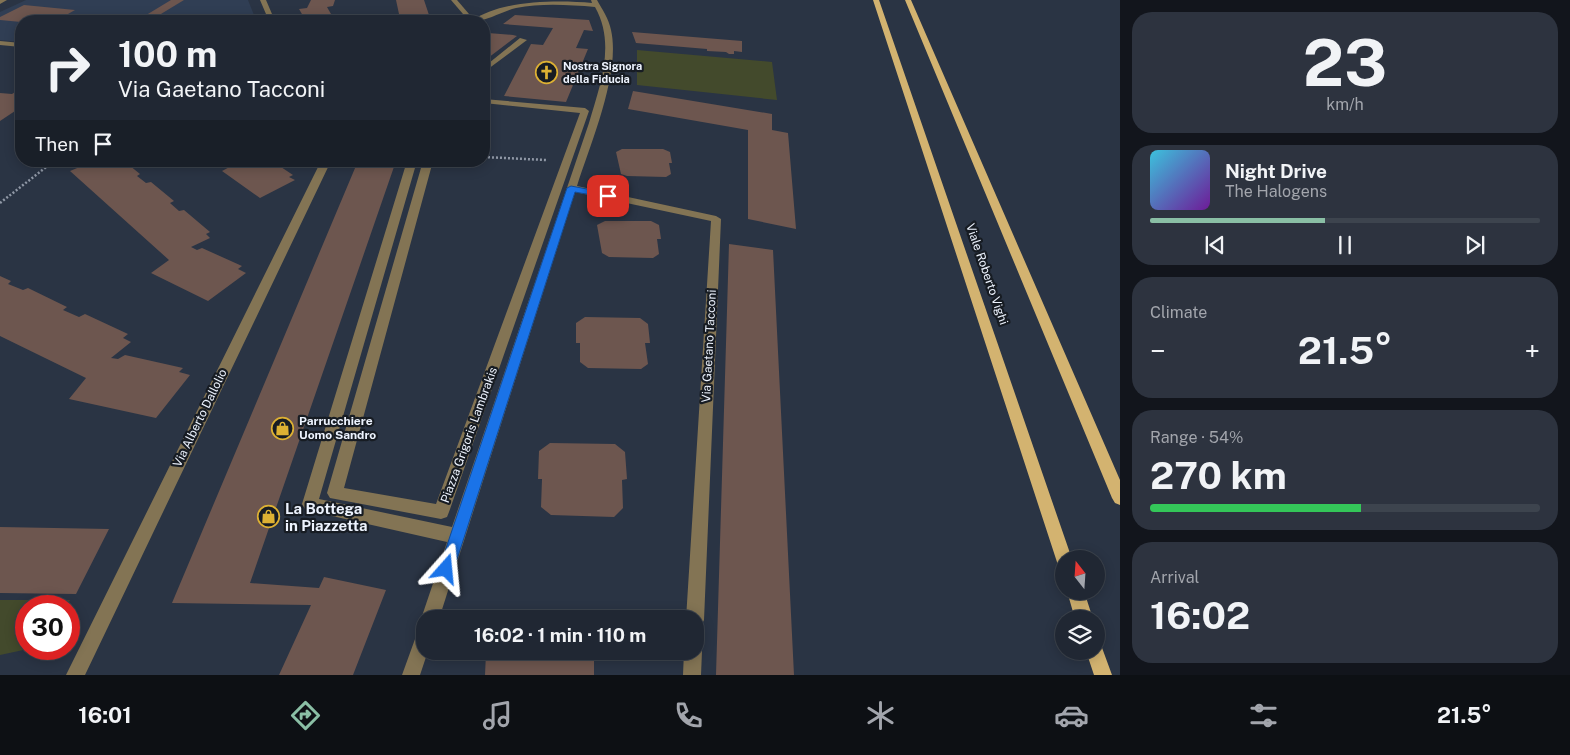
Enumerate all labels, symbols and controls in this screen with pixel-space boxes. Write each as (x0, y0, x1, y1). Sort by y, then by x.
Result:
text: 23 (1303, 24, 1387, 101)
text: 100 m (118, 34, 217, 75)
icon: right (35, 35, 100, 100)
church icon: Nostra Signora della Fiducia (535, 60, 559, 84)
place label: Nostra Signora della Fiducia (563, 60, 642, 85)
text: Via Gaetano Tacconi (118, 76, 325, 102)
text: km/h (1326, 95, 1364, 114)
icon: arrive (89, 130, 117, 158)
text: Then (35, 133, 79, 155)
text: Night Drive (1225, 160, 1327, 182)
pin (587, 175, 629, 217)
icon: arrive (594, 182, 622, 210)
text: The Halogens (1225, 182, 1327, 201)
street label: Viale Roberto Vighi (963, 222, 1011, 326)
icon: previous (1201, 231, 1229, 259)
icon: pause (1331, 231, 1359, 259)
icon: next (1461, 231, 1489, 259)
street label: Via Gaetano Tacconi (699, 289, 719, 403)
text: Climate (1150, 303, 1207, 322)
text: 21.5° (1298, 328, 1392, 373)
text: − (1150, 334, 1166, 367)
text: + (1524, 334, 1540, 367)
street label: Piazza Grigoris Lambrakis (438, 365, 500, 505)
street label: Via Alberto Dallolio (170, 367, 230, 469)
place label: Parrucchiere Uomo Sandro (299, 414, 376, 442)
shop icon: Parrucchiere Uomo Sandro (271, 416, 295, 440)
text: Range · 54% (1150, 428, 1244, 447)
text: 270 km (1150, 453, 1287, 498)
place label: La Bottega in Piazzetta (285, 500, 367, 534)
shop icon: La Bottega in Piazzetta (257, 505, 281, 529)
position arrow (419, 542, 471, 594)
north arrow (1055, 550, 1105, 600)
map controls (1055, 550, 1105, 660)
text: Arrival (1150, 568, 1199, 587)
text: 16:02 (1150, 593, 1250, 638)
speed limit sign: 30 (15, 595, 80, 660)
button: layers (1055, 610, 1105, 660)
text: 16:02 · 1 min · 110 m (474, 624, 646, 646)
icon: directions (288, 698, 323, 733)
icon: music (480, 698, 515, 733)
icon: phone (671, 698, 706, 733)
icon: climate (863, 698, 898, 733)
icon: car (1054, 698, 1089, 733)
icon: filters (1246, 698, 1281, 733)
text: 16:01 (78, 702, 132, 728)
text: 21.5° (1437, 702, 1492, 728)

